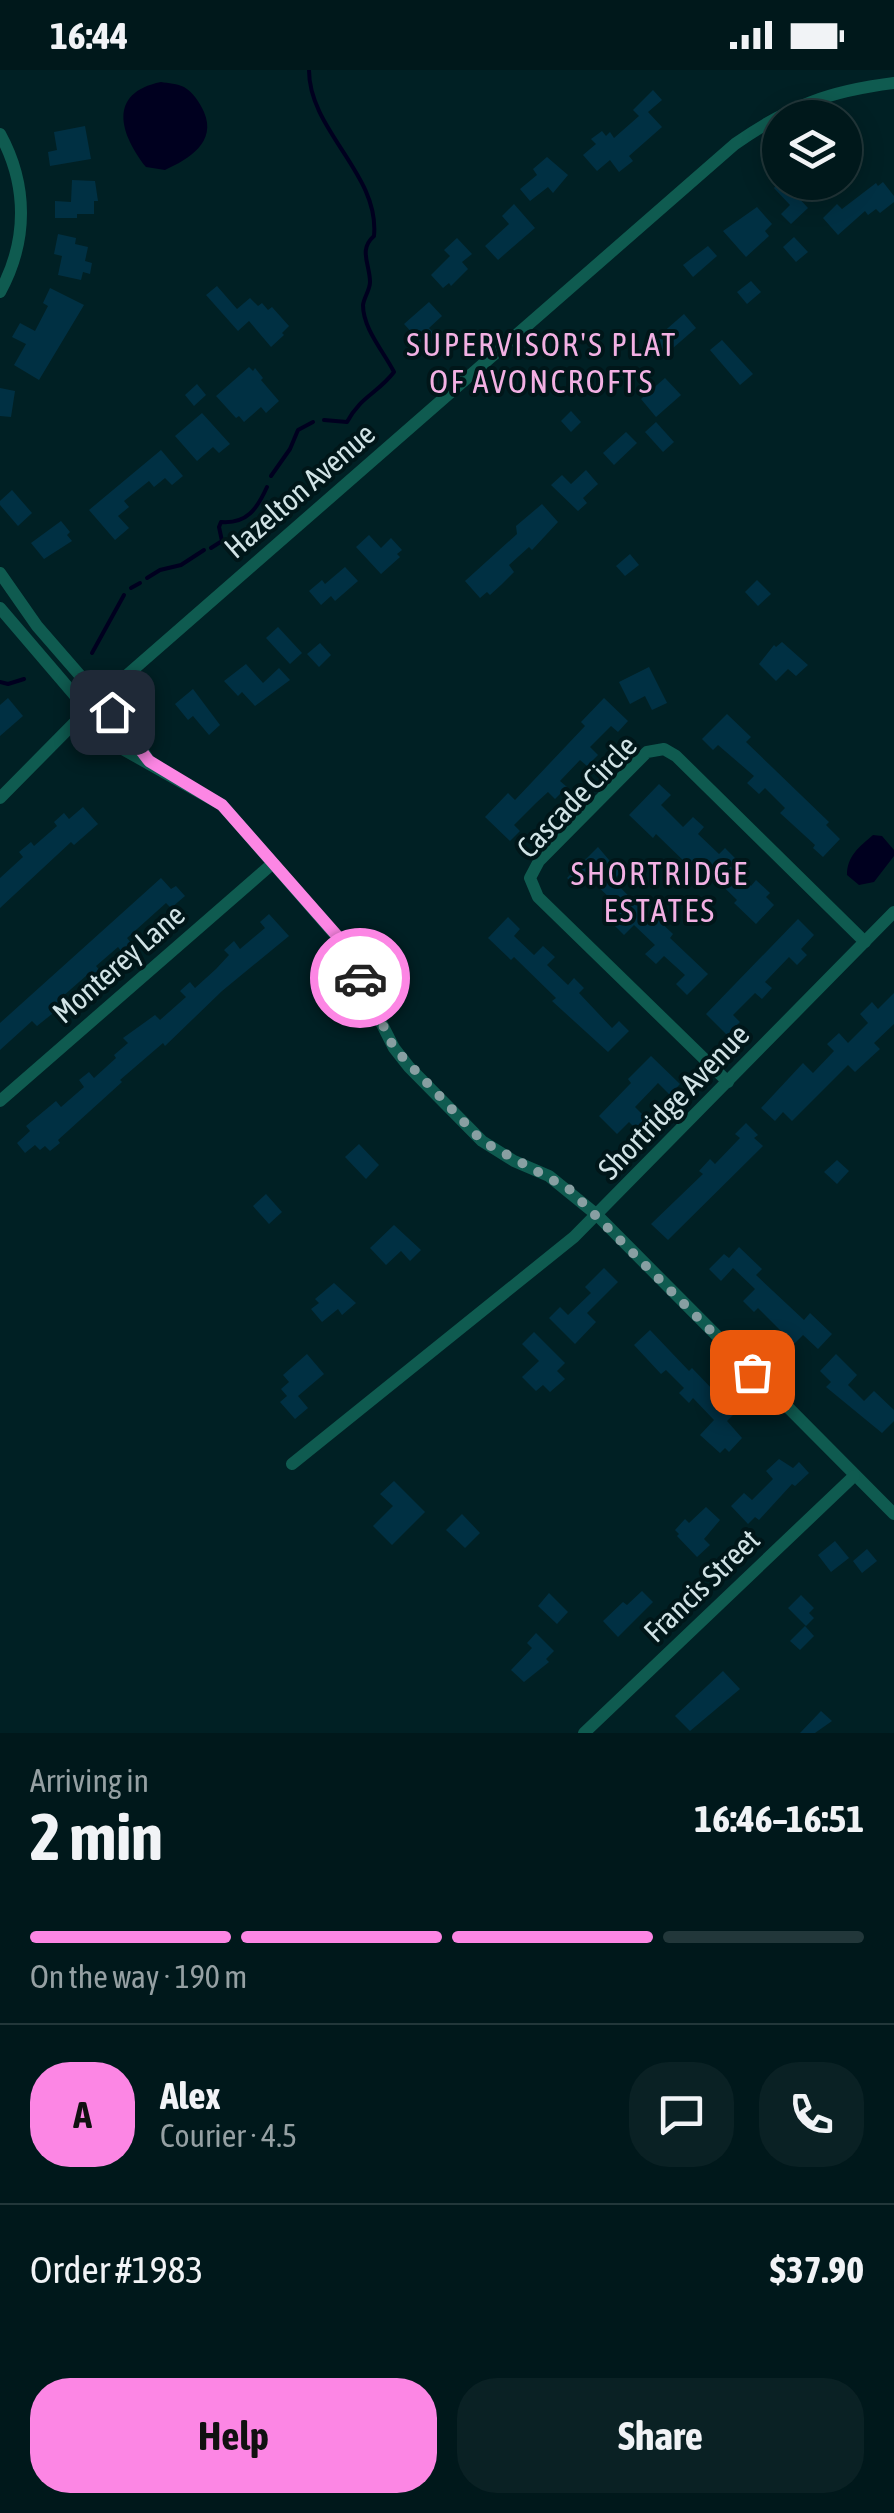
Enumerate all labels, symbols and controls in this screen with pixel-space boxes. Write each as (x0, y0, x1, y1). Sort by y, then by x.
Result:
text: 16:44 (50, 14, 128, 57)
map controls (762, 100, 862, 200)
button: layers (762, 100, 862, 200)
district label: SUPERVISOR'S PLAT OF AVONCROFTS (406, 326, 678, 400)
street label: Hazelton Avenue (217, 416, 381, 565)
pin (70, 670, 155, 755)
icon: home (85, 685, 140, 740)
street label: Cascade Circle (510, 728, 643, 864)
district label: SHORTRIDGE ESTATES (571, 855, 749, 929)
street label: Monterey Lane (46, 897, 191, 1030)
courier (310, 928, 410, 1028)
icon: car (333, 951, 388, 1006)
street label: Shortridge Avenue (591, 1017, 755, 1186)
pin (710, 1330, 795, 1415)
icon: bag (725, 1345, 780, 1400)
street label: Francis Street (637, 1522, 766, 1648)
text: Arriving in (30, 1762, 149, 1799)
text: 16:46–16:51 (694, 1797, 864, 1840)
text: 2 min (30, 1799, 163, 1874)
text: On the way · 190 m (30, 1958, 247, 1995)
button: chat (629, 2062, 734, 2167)
button: phone (759, 2062, 864, 2167)
text: Alex (160, 2074, 221, 2117)
text: A (73, 2093, 92, 2136)
text: Courier · 4.5 (160, 2117, 297, 2154)
text: Order #1983 (30, 2248, 203, 2291)
text: $37.90 (770, 2248, 864, 2291)
button: Help (30, 2378, 437, 2493)
button: Share (457, 2378, 864, 2493)

